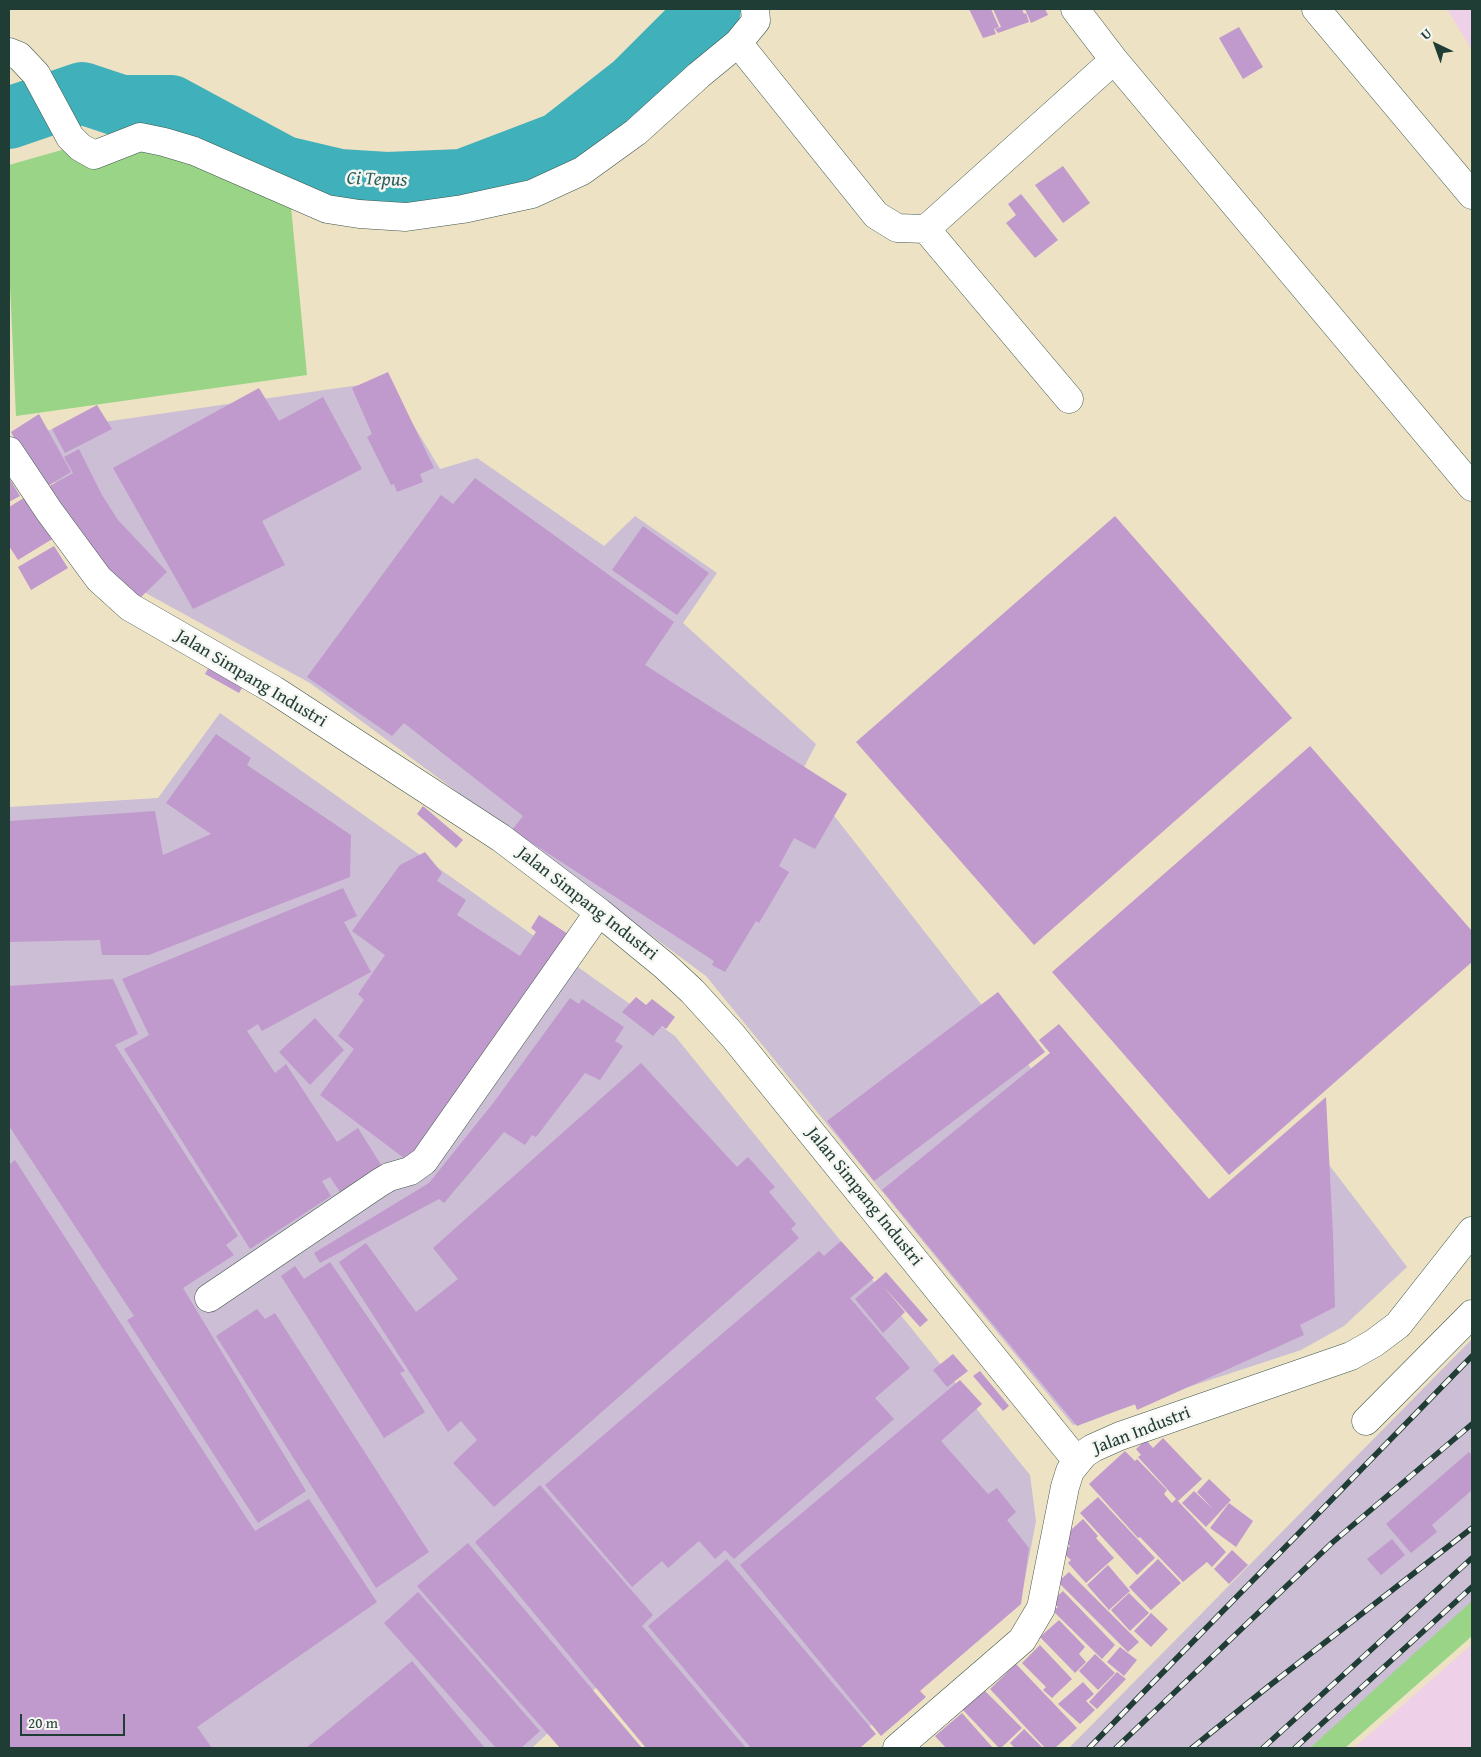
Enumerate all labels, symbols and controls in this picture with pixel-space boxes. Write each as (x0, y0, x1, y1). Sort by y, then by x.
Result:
north arrow (1411, 20, 1461, 70)
text: U (1416, 23, 1436, 44)
water label: Ci Tepus (346, 168, 408, 192)
street label: Jalan Simpang Industri (171, 625, 331, 733)
street label: Jalan Simpang Industri (512, 842, 662, 966)
street label: Jalan Simpang Industri (801, 1123, 927, 1271)
street label: Jalan Industri (1090, 1403, 1194, 1459)
scale bar (22, 1704, 128, 1736)
text: 20 m (28, 1712, 58, 1733)

